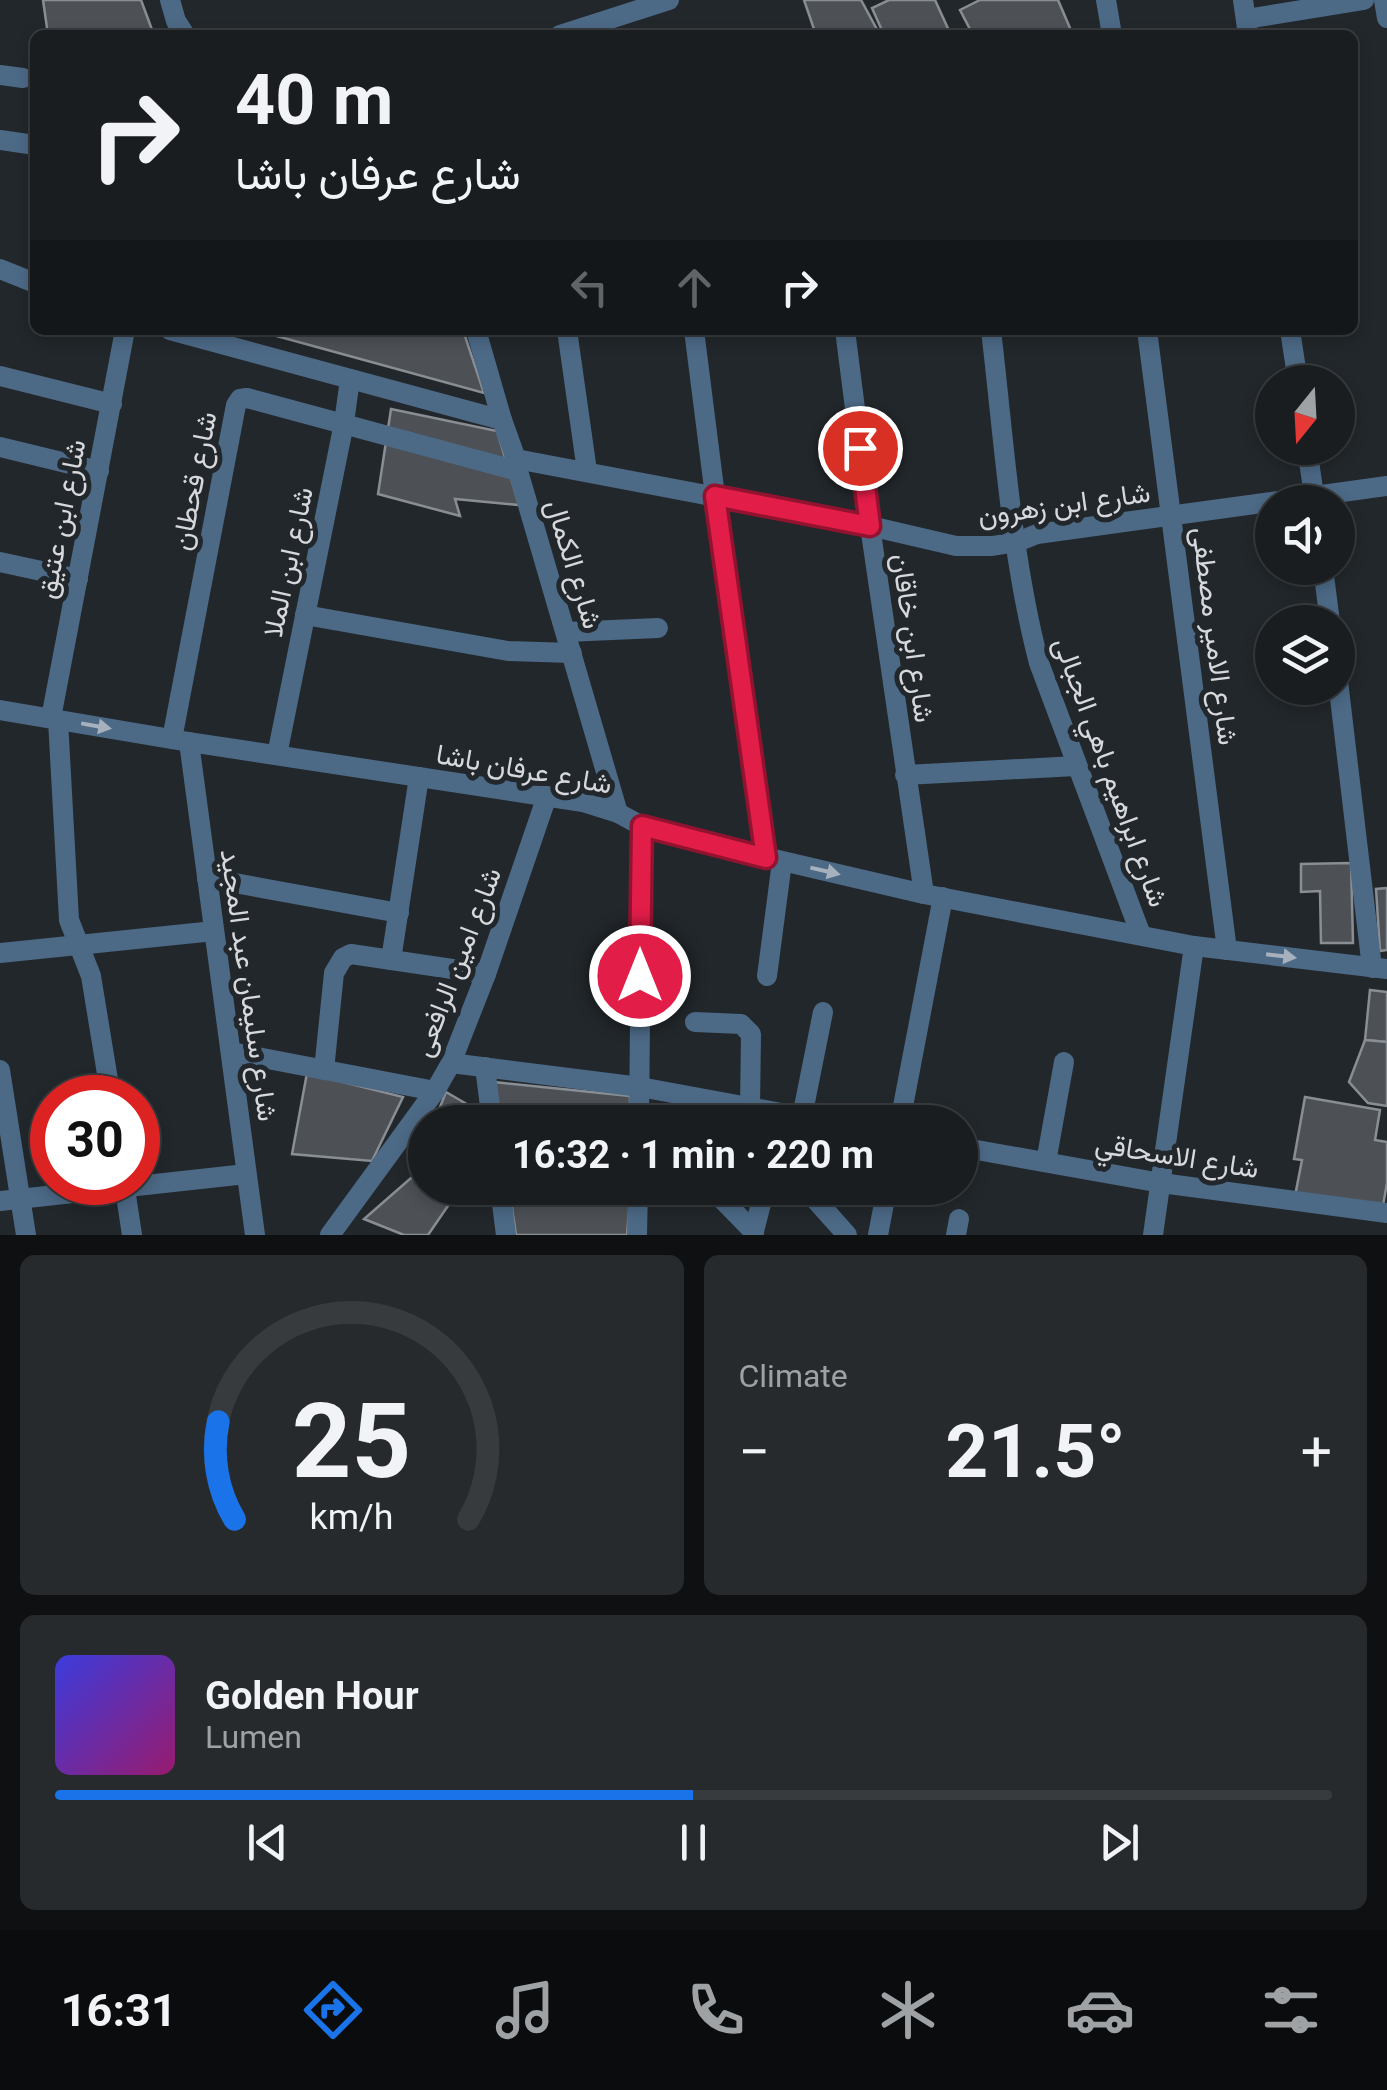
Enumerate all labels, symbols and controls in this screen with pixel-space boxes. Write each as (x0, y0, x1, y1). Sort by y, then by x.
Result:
text: 40 m (235, 59, 393, 141)
icon: right (70, 70, 200, 200)
text: شارع عرفان باشا (235, 147, 521, 200)
icon: left (562, 260, 617, 315)
icon: ahead (667, 260, 722, 315)
icon: right (772, 260, 827, 315)
north arrow (1255, 365, 1355, 465)
map controls (1255, 365, 1355, 705)
pin (818, 406, 903, 491)
street label: شارع قحطان (164, 409, 226, 553)
icon: arrive (833, 421, 888, 476)
street label: شارع ابن عتيق (29, 437, 95, 602)
street label: شارع ابن زهرون (976, 476, 1153, 534)
street label: شارع ابن الملا (256, 484, 322, 640)
button: sound (1255, 485, 1355, 585)
street label: شارع الكمال (537, 495, 609, 633)
street label: شارع الامير مصطفى (1183, 525, 1245, 747)
street label: شارع ابن خاقان (883, 551, 941, 725)
button: layers (1255, 605, 1355, 705)
street label: شارع ابراهيم باهي الجبالى (1041, 633, 1175, 914)
one-way arrow (81, 719, 112, 734)
street label: شارع عرفان باشا (433, 737, 614, 803)
street label: شارع سليمان عبد المجيد (212, 847, 284, 1124)
street label: شارع امين الرافعى (406, 863, 510, 1062)
one-way arrow (809, 864, 840, 879)
position arrow (588, 924, 692, 1028)
one-way arrow (1266, 949, 1298, 965)
speed limit sign: 30 (30, 1075, 160, 1205)
street label: شارع الاسحاقي (1092, 1127, 1261, 1191)
text: 16:32 · 1 min · 220 m (512, 1133, 874, 1177)
text: Climate (739, 1357, 848, 1395)
text: 25 (292, 1381, 411, 1502)
text: 21.5° (945, 1407, 1125, 1495)
text: − (739, 1420, 770, 1484)
text: + (1301, 1420, 1332, 1484)
text: km/h (310, 1496, 394, 1538)
text: Golden Hour (205, 1674, 419, 1718)
text: Lumen (205, 1718, 302, 1756)
icon: previous (240, 1815, 295, 1870)
icon: pause (666, 1815, 721, 1870)
icon: next (1092, 1815, 1147, 1870)
icon: directions (298, 1975, 368, 2045)
icon: music (490, 1975, 560, 2045)
icon: phone (681, 1975, 751, 2045)
icon: climate (873, 1975, 943, 2045)
icon: car (1065, 1975, 1135, 2045)
icon: filters (1256, 1975, 1326, 2045)
text: 16:31 (61, 1984, 177, 2037)

